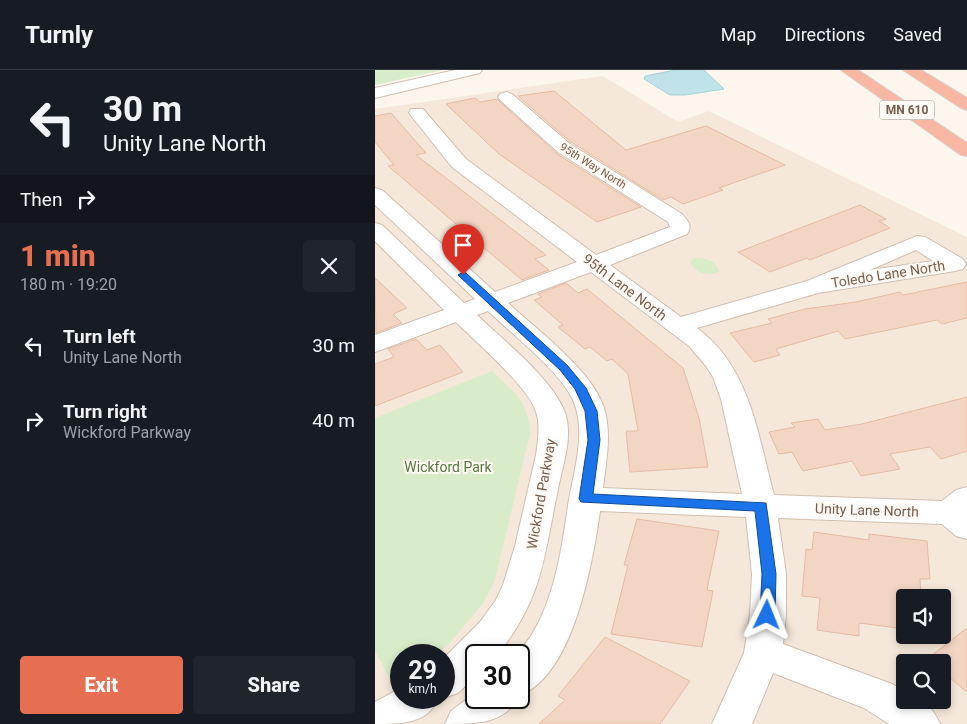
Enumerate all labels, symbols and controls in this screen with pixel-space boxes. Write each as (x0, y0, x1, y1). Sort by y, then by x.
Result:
text: Turnly (25, 21, 93, 49)
text: Map (721, 24, 756, 45)
text: Directions (784, 24, 865, 45)
text: Saved (893, 24, 942, 45)
text: 30 m (103, 89, 182, 130)
icon: left (20, 90, 85, 155)
road number: MN 610 (879, 100, 935, 120)
text: Unity Lane North (103, 131, 266, 156)
street label: 95th Way North (557, 140, 629, 192)
icon: right (72, 185, 100, 213)
text: Then (20, 188, 62, 211)
pin (442, 224, 484, 275)
icon: arrive (449, 231, 477, 259)
text: 1 min (20, 238, 96, 273)
button: close (303, 240, 355, 292)
street label: 95th Lane North (580, 250, 670, 324)
street label: Toledo Lane North (830, 257, 946, 291)
text: 180 m · 19:20 (20, 275, 117, 294)
text: Turn left (63, 325, 136, 348)
icon: left (20, 332, 48, 360)
text: 30 m (312, 334, 355, 357)
text: Unity Lane North (63, 348, 182, 367)
text: Turn right (63, 400, 147, 423)
icon: right (20, 407, 48, 435)
text: 40 m (312, 409, 355, 432)
text: Wickford Parkway (63, 423, 191, 442)
street label: Wickford Parkway (523, 437, 559, 551)
park label: Wickford Park (404, 459, 493, 475)
street label: Unity Lane North (815, 500, 919, 520)
position arrow (740, 588, 792, 640)
map controls (896, 589, 951, 709)
button: sound (896, 589, 951, 644)
speed limit sign: 30 (465, 644, 530, 709)
button: search (896, 654, 951, 709)
button: Exit (20, 656, 183, 714)
button: Share (193, 656, 355, 714)
text: 29 (408, 656, 437, 685)
text: km/h (408, 682, 437, 696)

